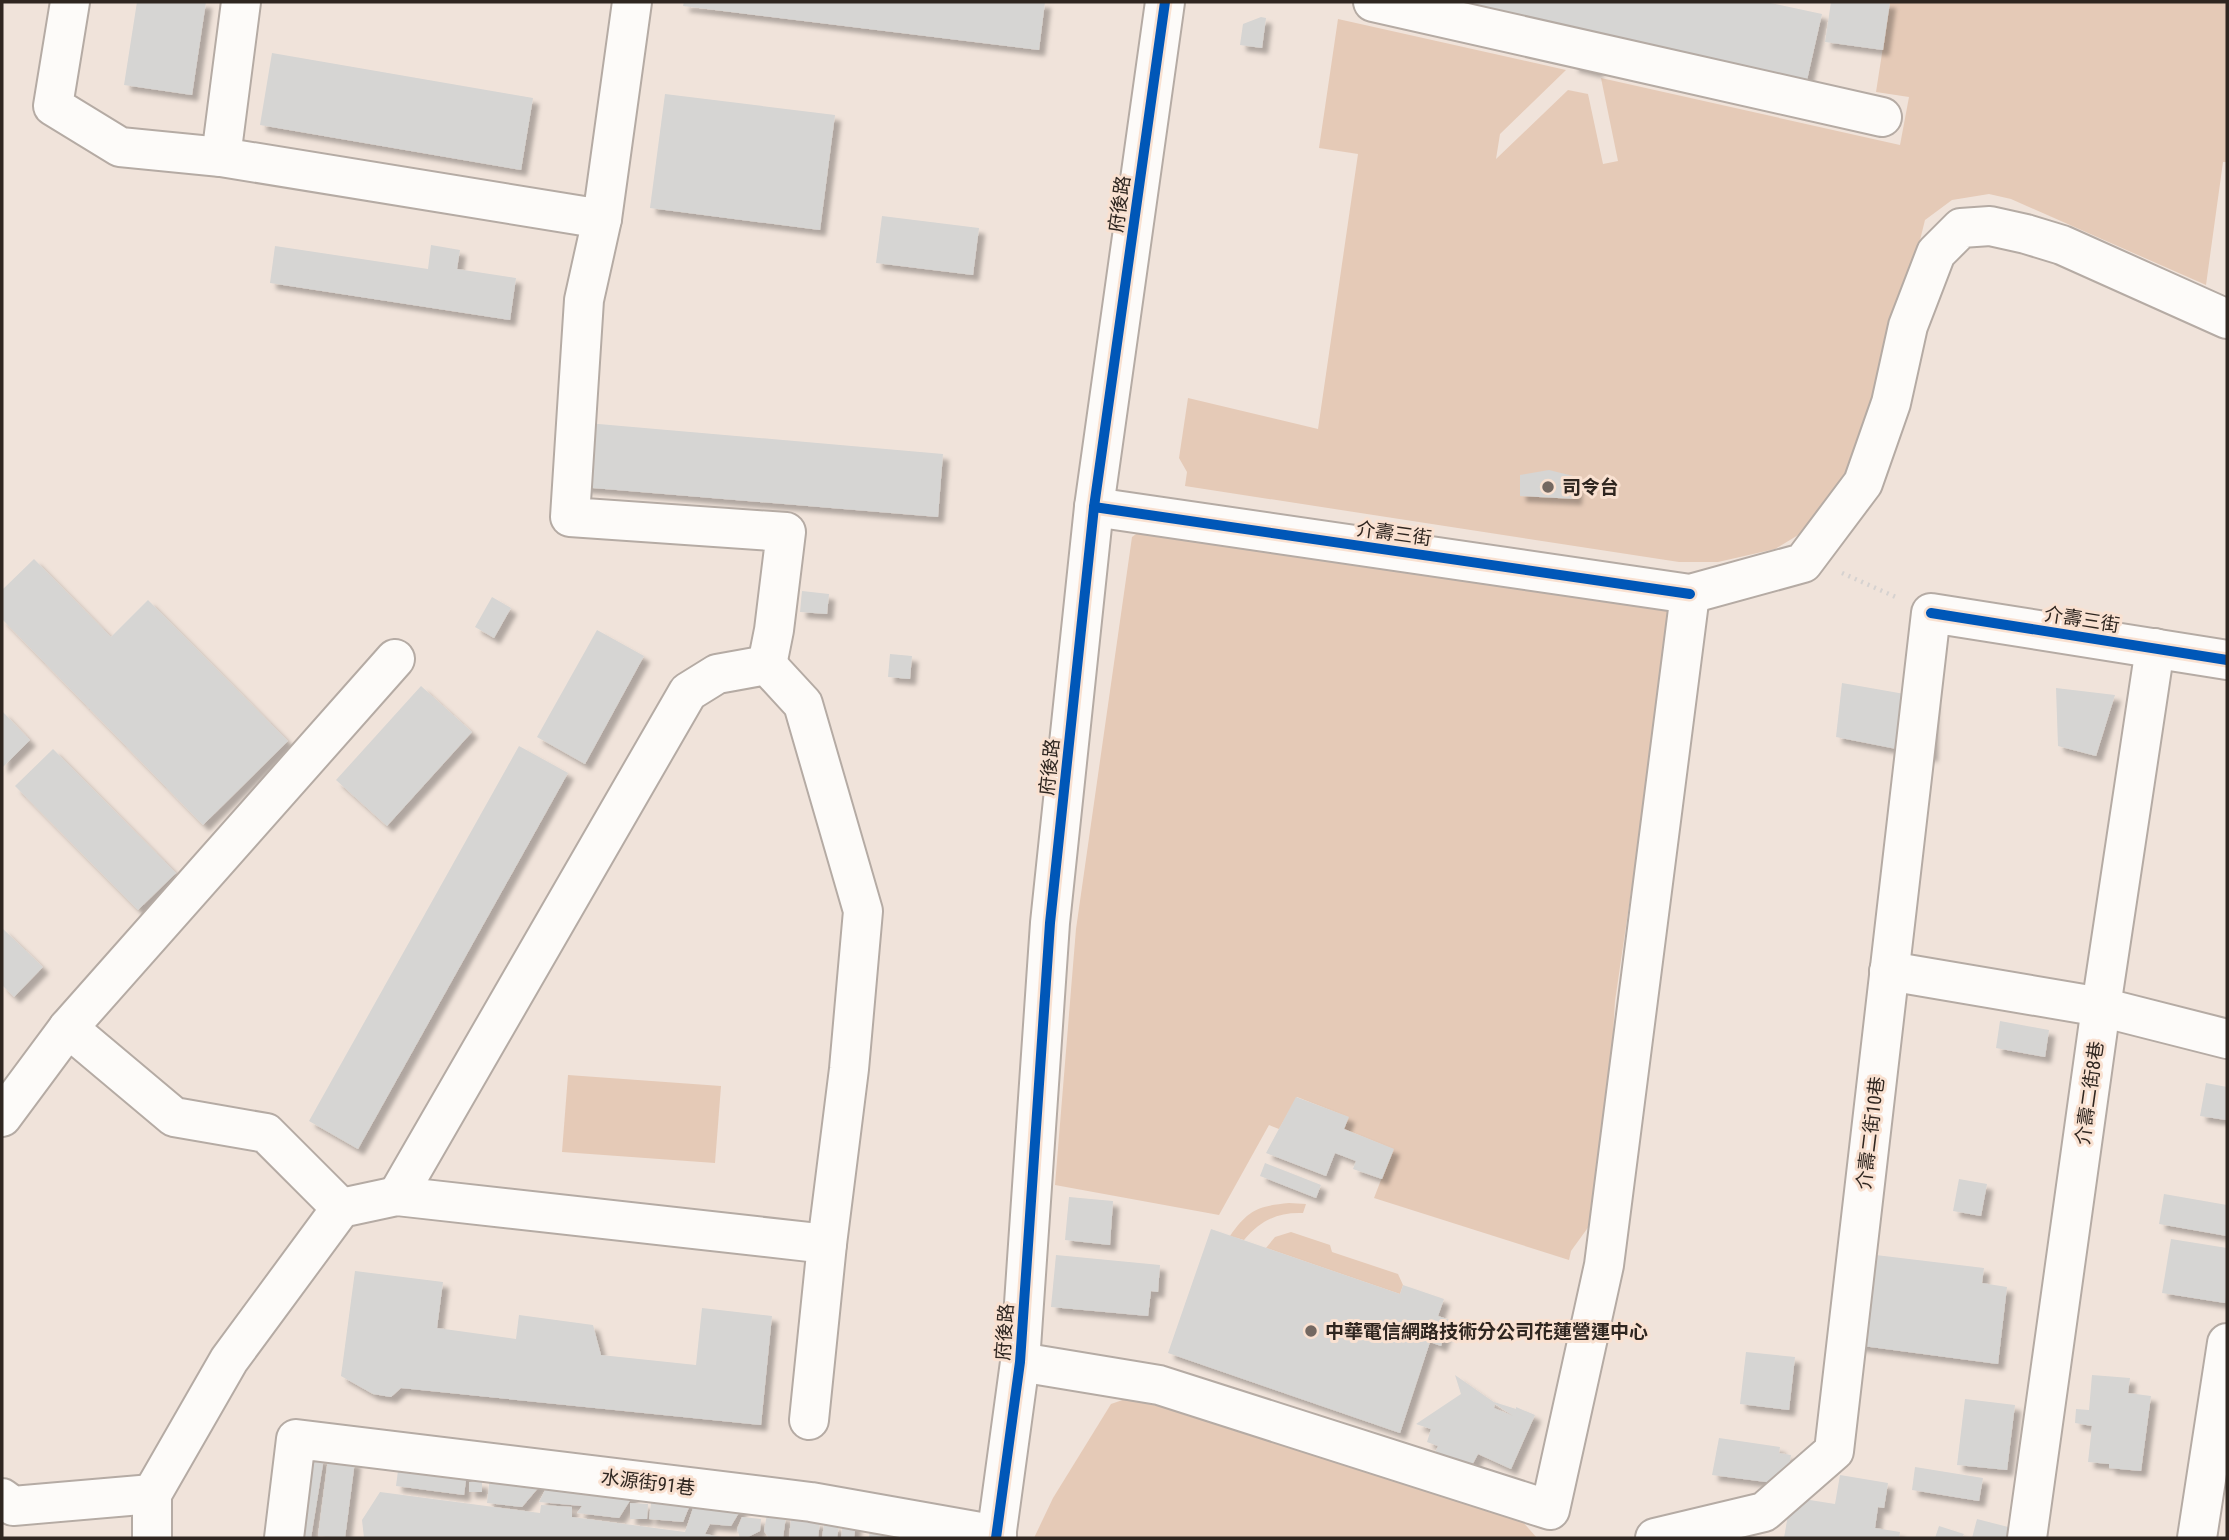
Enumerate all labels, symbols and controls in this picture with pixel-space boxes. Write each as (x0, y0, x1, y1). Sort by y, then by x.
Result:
street label: 府後路 (1104, 174, 1135, 234)
place label: 司令台 (1562, 476, 1619, 499)
marker: 司令台 (1540, 479, 1556, 495)
street label: 介壽三街 (1355, 517, 1433, 550)
street label: 介壽三街 (2043, 602, 2121, 637)
street label: 府後路 (1035, 737, 1064, 797)
street label: 介壽二街8巷 (2071, 1040, 2108, 1146)
street label: 介壽二街10巷 (1852, 1075, 1889, 1191)
street label: 府後路 (991, 1303, 1018, 1361)
place label: 中華電信網路技術分公司花蓮營運中心 (1325, 1320, 1648, 1343)
marker: 中華電信網路技術分公司花蓮營運中心 (1303, 1323, 1319, 1339)
street label: 水源街91巷 (600, 1465, 696, 1500)

